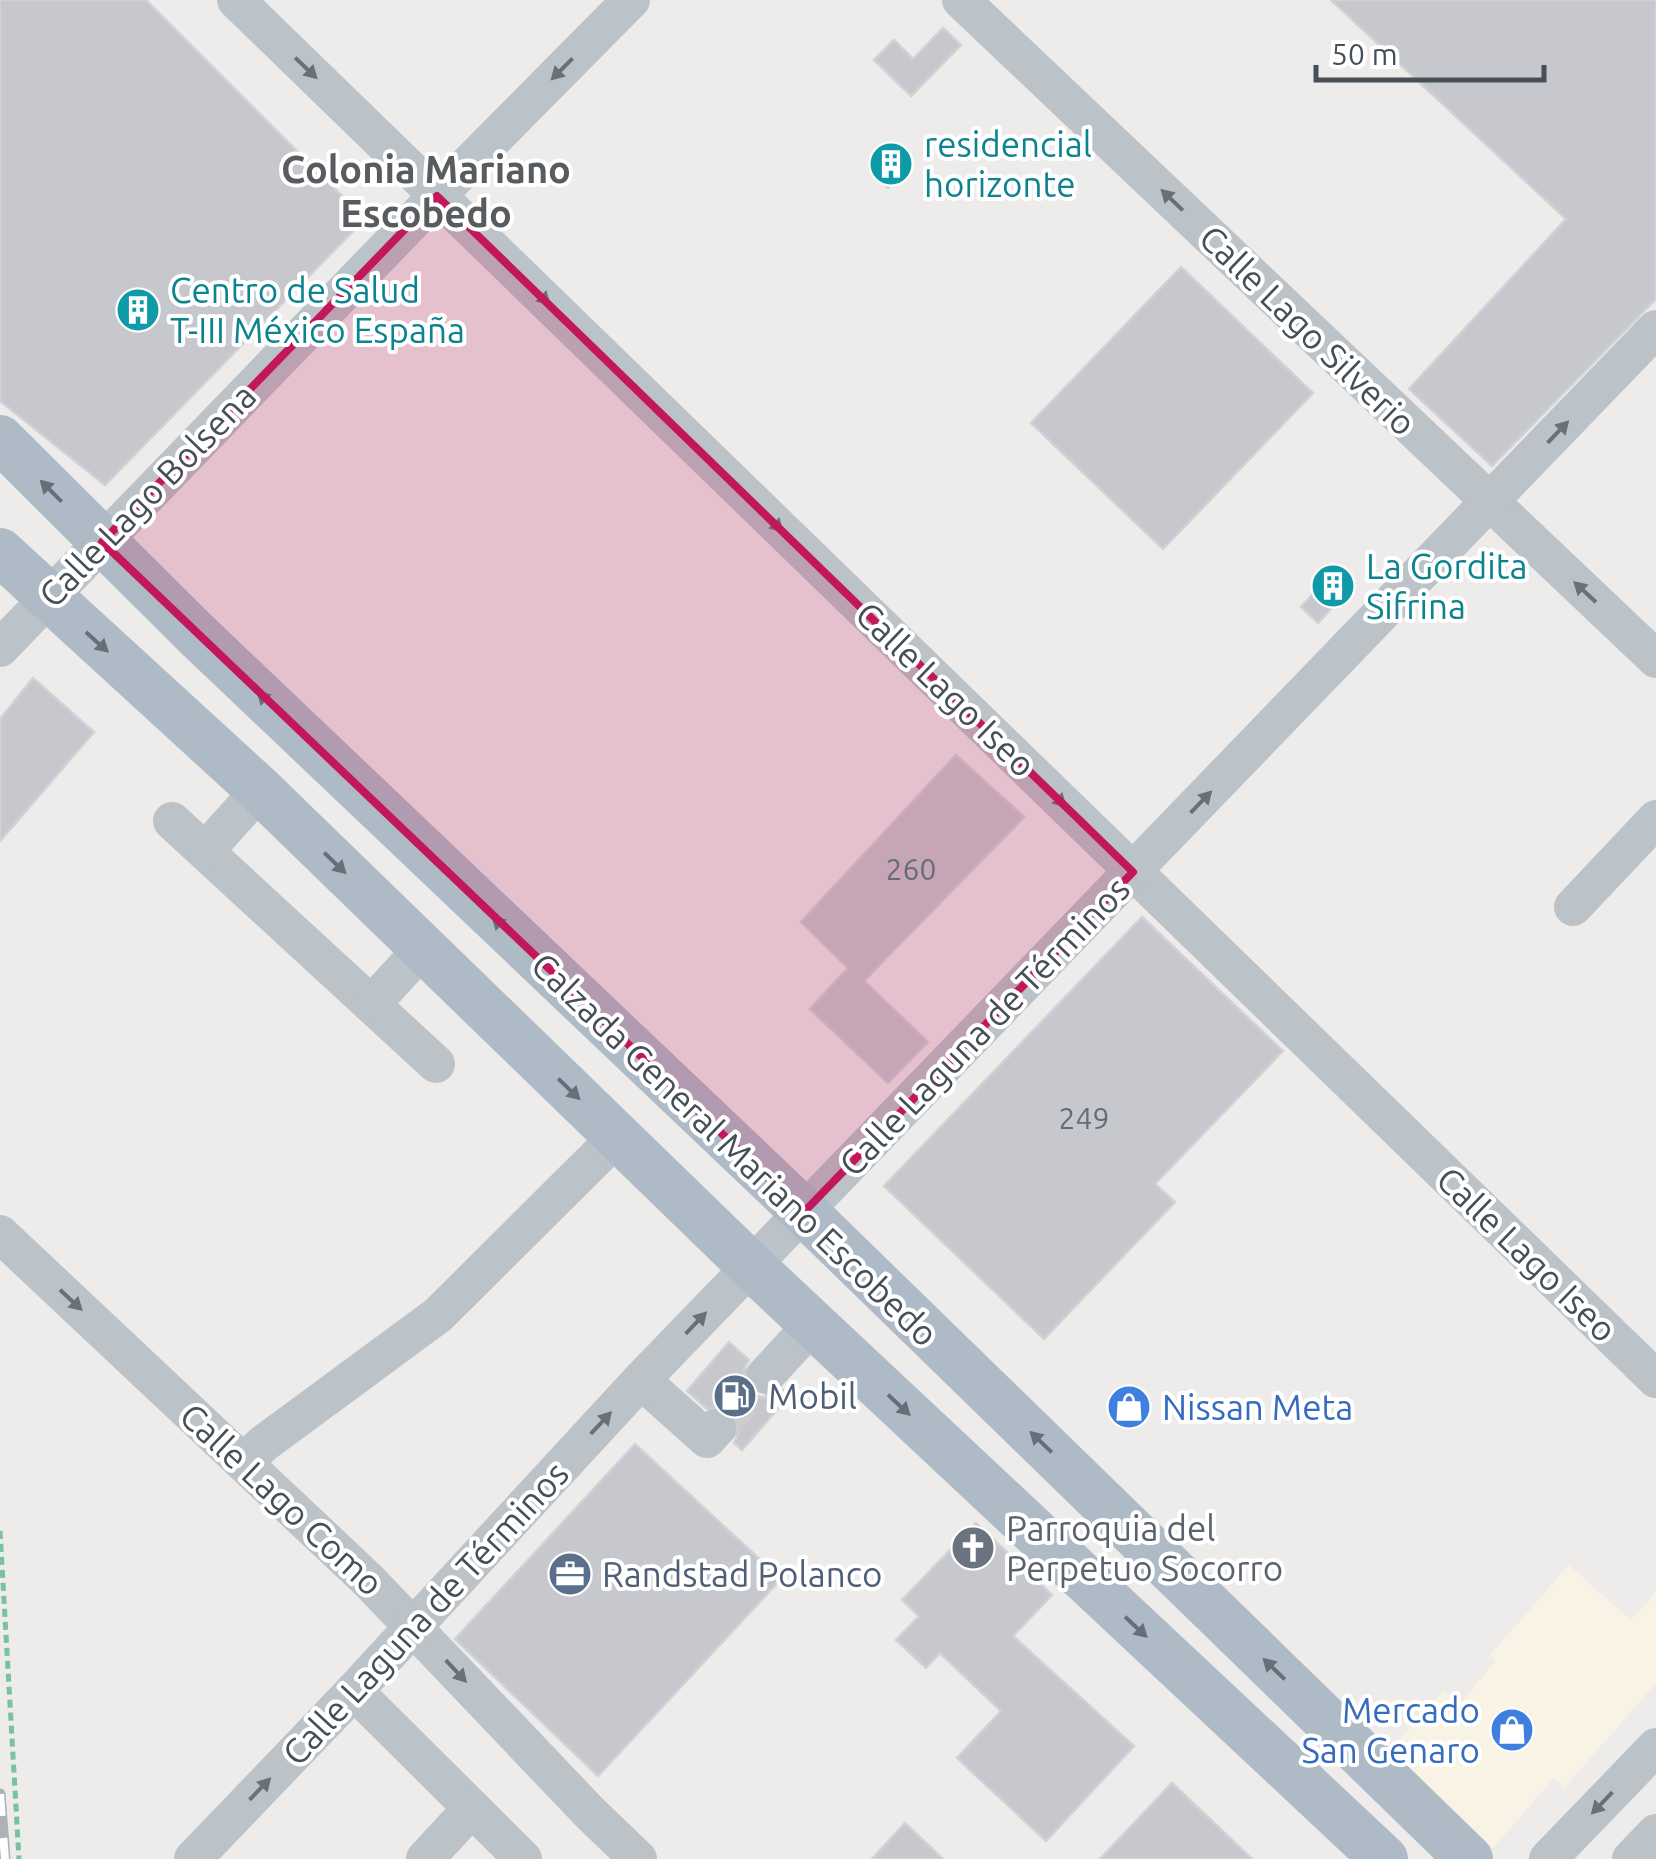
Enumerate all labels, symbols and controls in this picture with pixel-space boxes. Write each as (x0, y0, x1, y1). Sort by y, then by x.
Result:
scale bar (1316, 20, 1544, 82)
text: 50 m (1331, 37, 1398, 71)
one-way arrow (293, 56, 317, 79)
one-way arrow (551, 57, 575, 81)
place label: residencial horizonte (924, 124, 1092, 204)
building icon: residencial horizonte (868, 141, 914, 187)
district label: Colonia Mariano Escobedo (281, 148, 571, 234)
one-way arrow (1160, 189, 1184, 212)
street label: Calle Lago Silverio (1192, 217, 1424, 443)
place label: Centro de Salud T-III México España (170, 270, 465, 350)
one-way arrow (526, 282, 550, 306)
building icon: Centro de Salud T-III México España (115, 287, 161, 333)
street label: Calle Lago Bolsena (31, 375, 263, 615)
one-way arrow (1546, 421, 1569, 445)
one-way arrow (40, 479, 63, 503)
one-way arrow (759, 509, 783, 532)
place label: La Gordita Sifrina (1366, 546, 1527, 626)
building icon: La Gordita Sifrina (1310, 563, 1356, 609)
one-way arrow (1573, 581, 1597, 604)
street label: Calle Lago Iseo (848, 593, 1044, 785)
one-way arrow (85, 630, 109, 653)
one-way arrow (256, 691, 280, 715)
one-way arrow (1043, 784, 1067, 807)
one-way arrow (1189, 790, 1212, 814)
one-way arrow (323, 851, 347, 874)
house number: 260 (886, 852, 936, 886)
street label: Calle Laguna de Términos (831, 868, 1137, 1184)
one-way arrow (491, 916, 515, 939)
street label: Calzada General Mariano Escobedo (524, 944, 946, 1354)
one-way arrow (557, 1077, 581, 1100)
house number: 249 (1059, 1101, 1109, 1135)
street label: Calle Lago Iseo (1429, 1158, 1625, 1350)
one-way arrow (59, 1288, 83, 1311)
one-way arrow (684, 1311, 707, 1335)
fuel station icon: Mobil (712, 1373, 758, 1419)
place label: Mobil (768, 1376, 857, 1416)
shop icon: Nissan Meta (1106, 1384, 1152, 1430)
place label: Nissan Meta (1162, 1387, 1353, 1427)
one-way arrow (887, 1393, 911, 1416)
street label: Calle Lago Como (172, 1395, 392, 1603)
one-way arrow (589, 1411, 612, 1435)
one-way arrow (1029, 1431, 1053, 1455)
street label: Calle Laguna de Términos (274, 1453, 576, 1773)
place label: Parroquia del Perpetuo Socorro (1006, 1508, 1283, 1588)
church icon: Parroquia del Perpetuo Socorro (950, 1525, 996, 1571)
office icon: Randstad Polanco (547, 1551, 593, 1597)
place label: Randstad Polanco (602, 1554, 882, 1594)
one-way arrow (1124, 1615, 1148, 1638)
one-way arrow (1262, 1658, 1286, 1681)
one-way arrow (444, 1659, 467, 1683)
place label: Mercado San Genaro (1301, 1690, 1480, 1770)
shop icon: Mercado San Genaro (1489, 1707, 1535, 1753)
one-way arrow (248, 1777, 272, 1801)
one-way arrow (1591, 1791, 1614, 1815)

